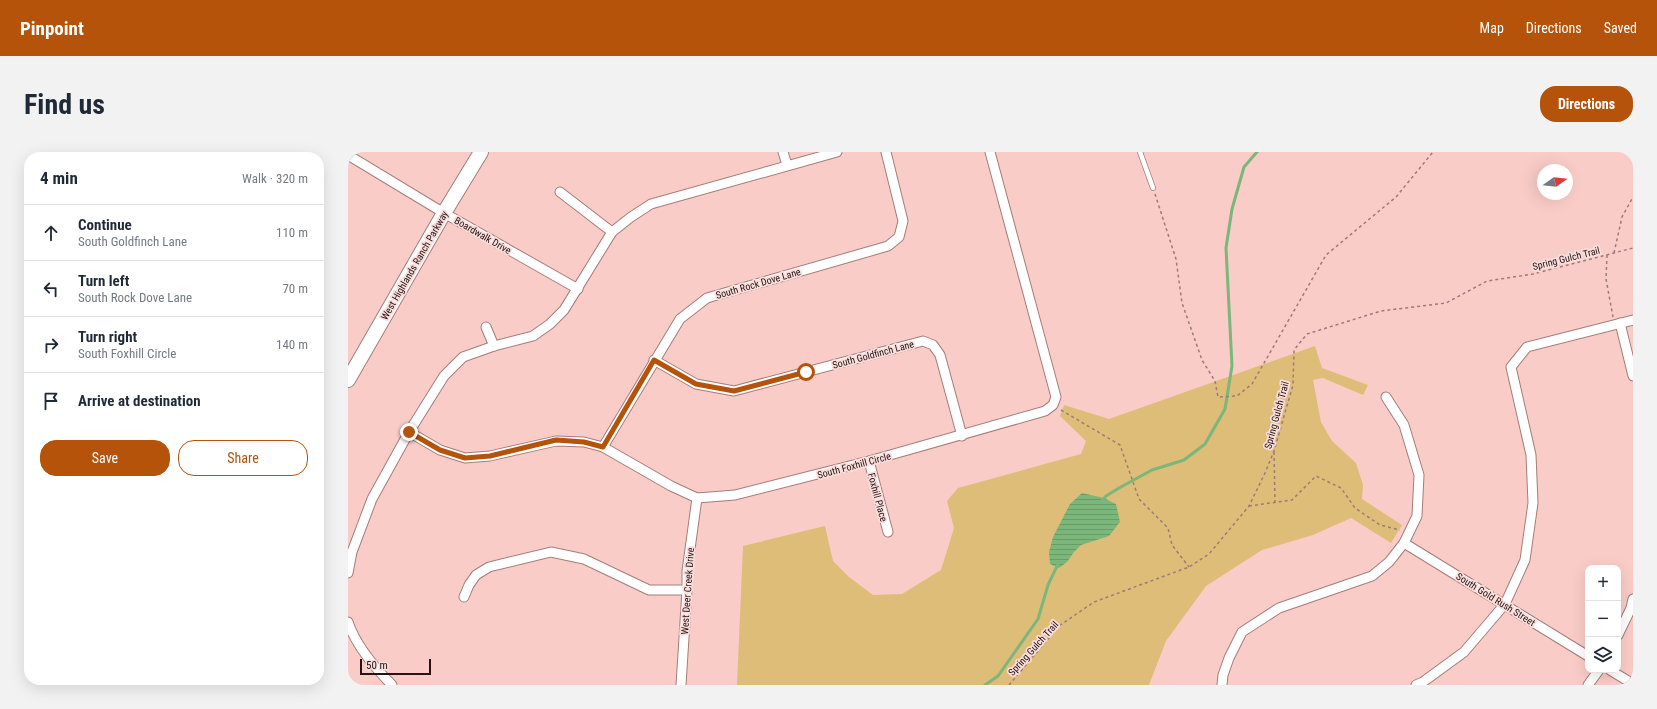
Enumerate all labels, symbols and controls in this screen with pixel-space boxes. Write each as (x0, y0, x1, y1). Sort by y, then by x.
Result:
text: Pinpoint (20, 17, 84, 40)
text: Map (1480, 20, 1504, 36)
text: Directions (1526, 20, 1582, 36)
text: Saved (1604, 20, 1637, 36)
button: Directions (1540, 86, 1633, 122)
text: Find us (24, 88, 105, 121)
north arrow (1537, 164, 1573, 200)
text: 4 min (40, 168, 78, 188)
text: Walk · 320 m (242, 171, 308, 186)
street label: West Highlands Ranch Parkway (379, 209, 450, 322)
street label: Boardwalk Drive (452, 215, 513, 256)
text: Continue (78, 216, 132, 234)
icon: ahead (40, 222, 62, 244)
text: 110 m (276, 225, 308, 240)
text: South Goldfinch Lane (78, 234, 187, 249)
street label: Spring Gulch Trail (1531, 245, 1601, 272)
street label: South Rock Dove Lane (714, 266, 802, 301)
text: Turn left (78, 272, 129, 290)
icon: left (40, 278, 62, 300)
text: 70 m (282, 281, 308, 296)
text: South Rock Dove Lane (78, 290, 192, 305)
text: Turn right (78, 328, 137, 346)
icon: right (40, 334, 62, 356)
text: 140 m (276, 337, 308, 352)
street label: South Goldfinch Lane (831, 338, 915, 371)
text: South Foxhill Circle (78, 346, 176, 361)
route start (797, 363, 815, 381)
street label: Spring Gulch Trail (1262, 380, 1291, 450)
icon: arrive (40, 390, 62, 412)
text: Arrive at destination (78, 392, 201, 410)
route end (400, 423, 418, 441)
button: Save (40, 440, 170, 476)
button: Share (178, 440, 308, 476)
street label: South Foxhill Circle (816, 450, 892, 481)
street label: Foxhill Place (866, 472, 889, 523)
street label: West Deer Creek Drive (679, 547, 696, 635)
map controls (1585, 565, 1621, 673)
button: + (1585, 565, 1621, 601)
street label: South Gold Rush Street (1454, 571, 1537, 628)
button: − (1585, 601, 1621, 637)
street label: Spring Gulch Trail (1006, 619, 1061, 678)
button: layers (1585, 637, 1621, 673)
scale bar (360, 657, 431, 676)
text: 50 m (366, 659, 388, 672)

